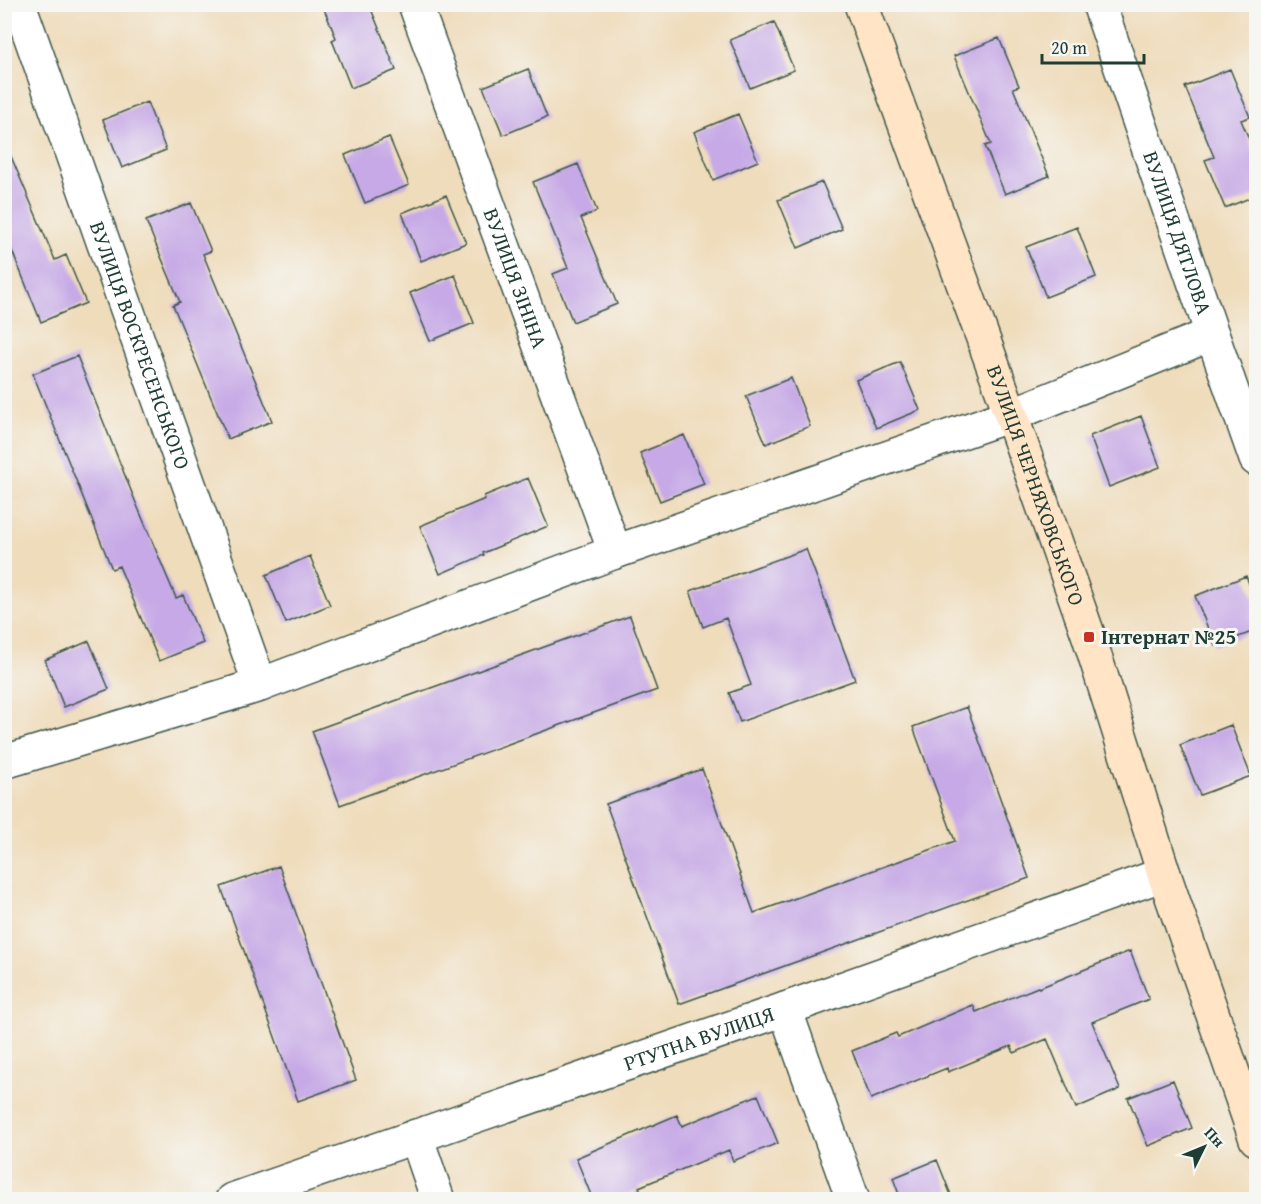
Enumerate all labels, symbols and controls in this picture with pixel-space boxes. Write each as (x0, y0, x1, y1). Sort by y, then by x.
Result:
scale bar (1042, 27, 1144, 65)
text: 20 m (1051, 34, 1087, 61)
street label: ВУЛИЦЯ ДЯТЛОВА (1136, 147, 1220, 319)
street label: ВУЛИЦЯ ЗІНІНА (476, 204, 555, 353)
street label: ВУЛИЦЯ ВОСКРЕСЕНСЬКОГО (82, 217, 198, 473)
street label: ВУЛИЦЯ ЧЕРНЯХОВСЬКОГО (979, 361, 1093, 610)
place label: Інтернат №25 (1101, 621, 1236, 652)
marker: Інтернат №25 (1082, 630, 1096, 644)
street label: РТУТНА ВУЛИЦЯ (619, 998, 778, 1079)
north arrow (1174, 1117, 1234, 1177)
text: Пн (1199, 1121, 1231, 1153)

